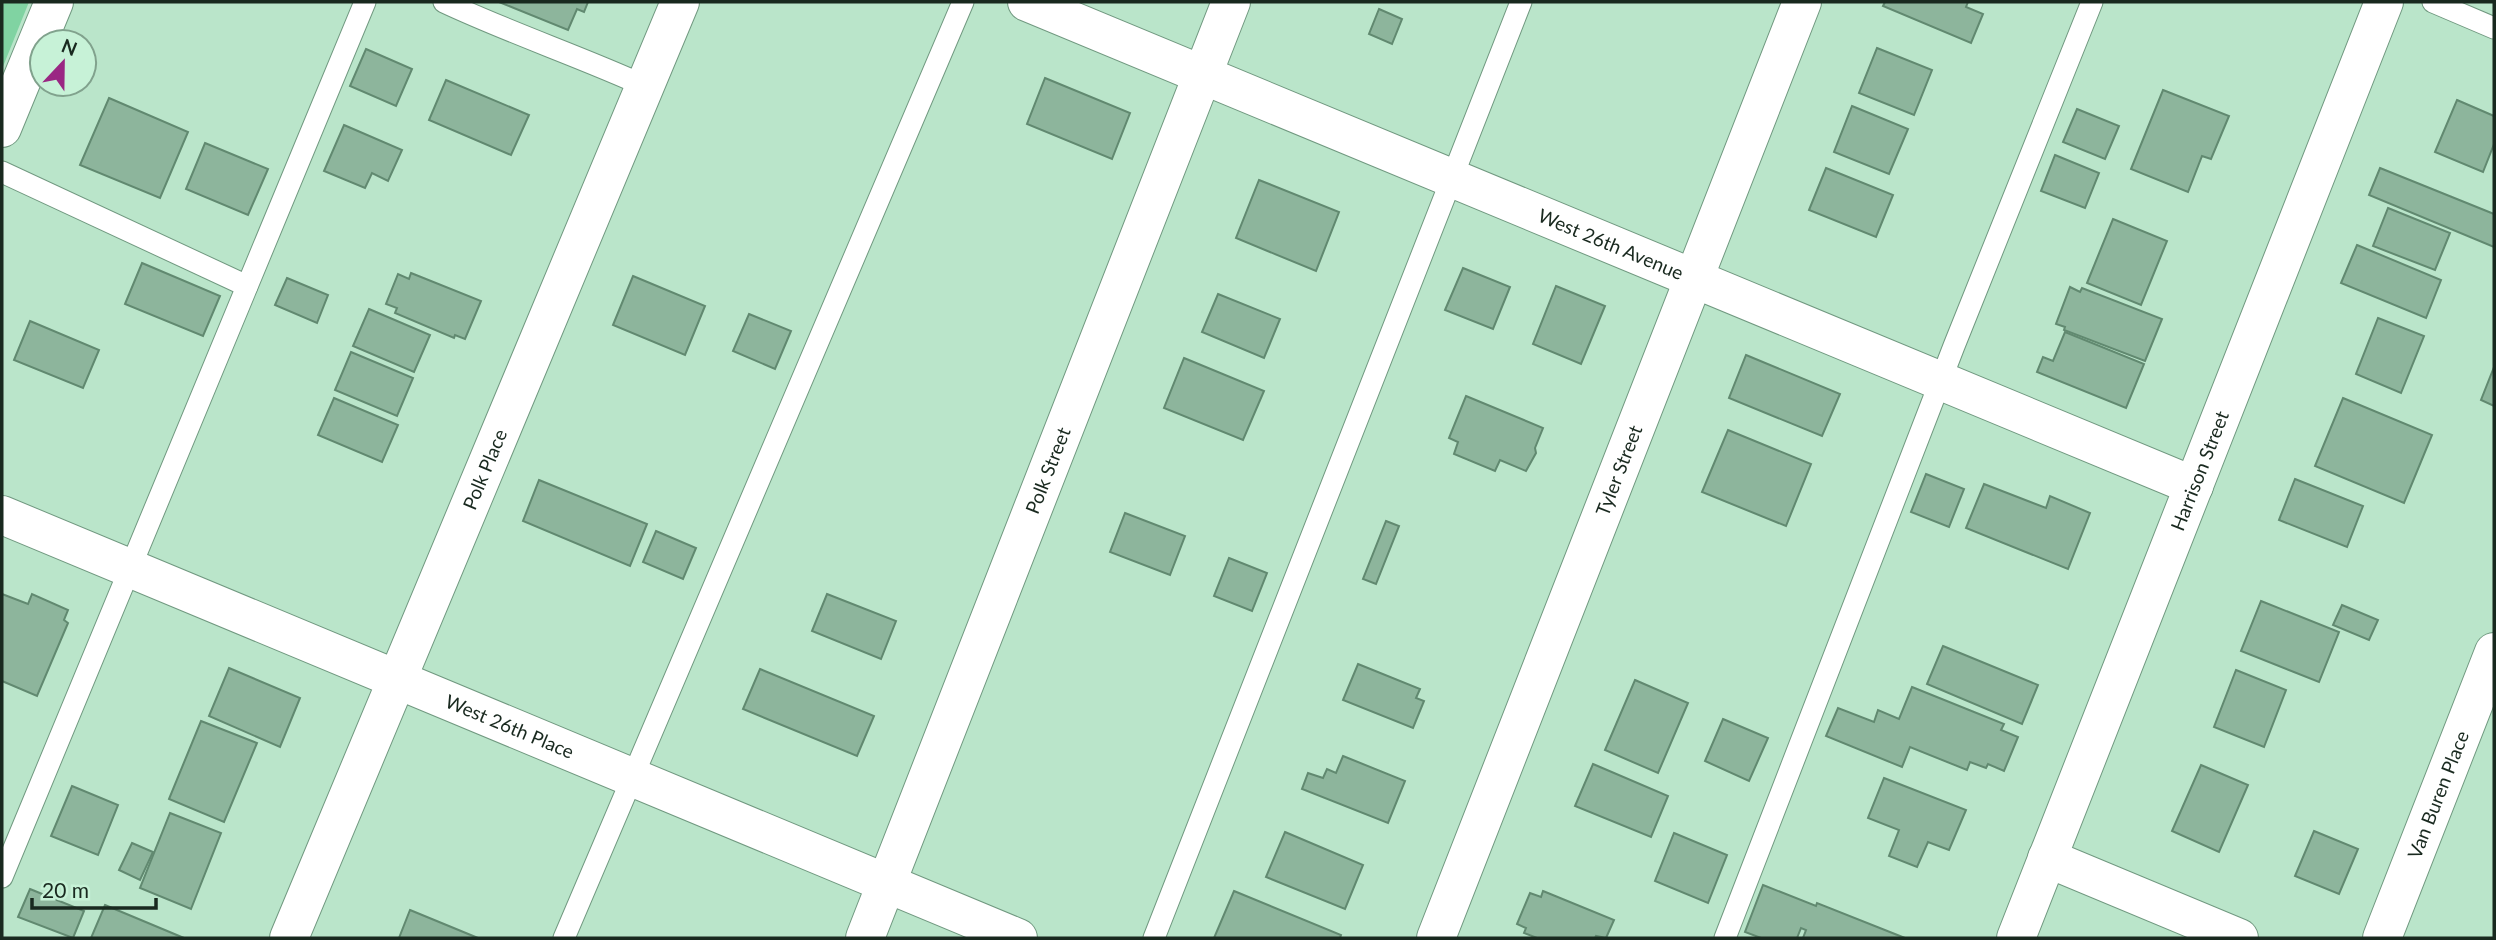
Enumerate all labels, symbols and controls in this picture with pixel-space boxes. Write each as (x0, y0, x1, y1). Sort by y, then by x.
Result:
north arrow (28, 28, 98, 98)
text: N (58, 33, 81, 60)
street label: West 26th Avenue (1535, 203, 1687, 284)
street label: Harrison Street (2165, 407, 2233, 534)
street label: Tyler Street (1590, 422, 1646, 519)
street label: Polk Street (1020, 424, 1075, 517)
street label: Polk Place (457, 425, 511, 513)
street label: West 26th Place (442, 689, 578, 763)
street label: Van Buren Place (2402, 727, 2473, 862)
scale bar (32, 866, 156, 910)
text: 20 m (42, 877, 89, 902)

